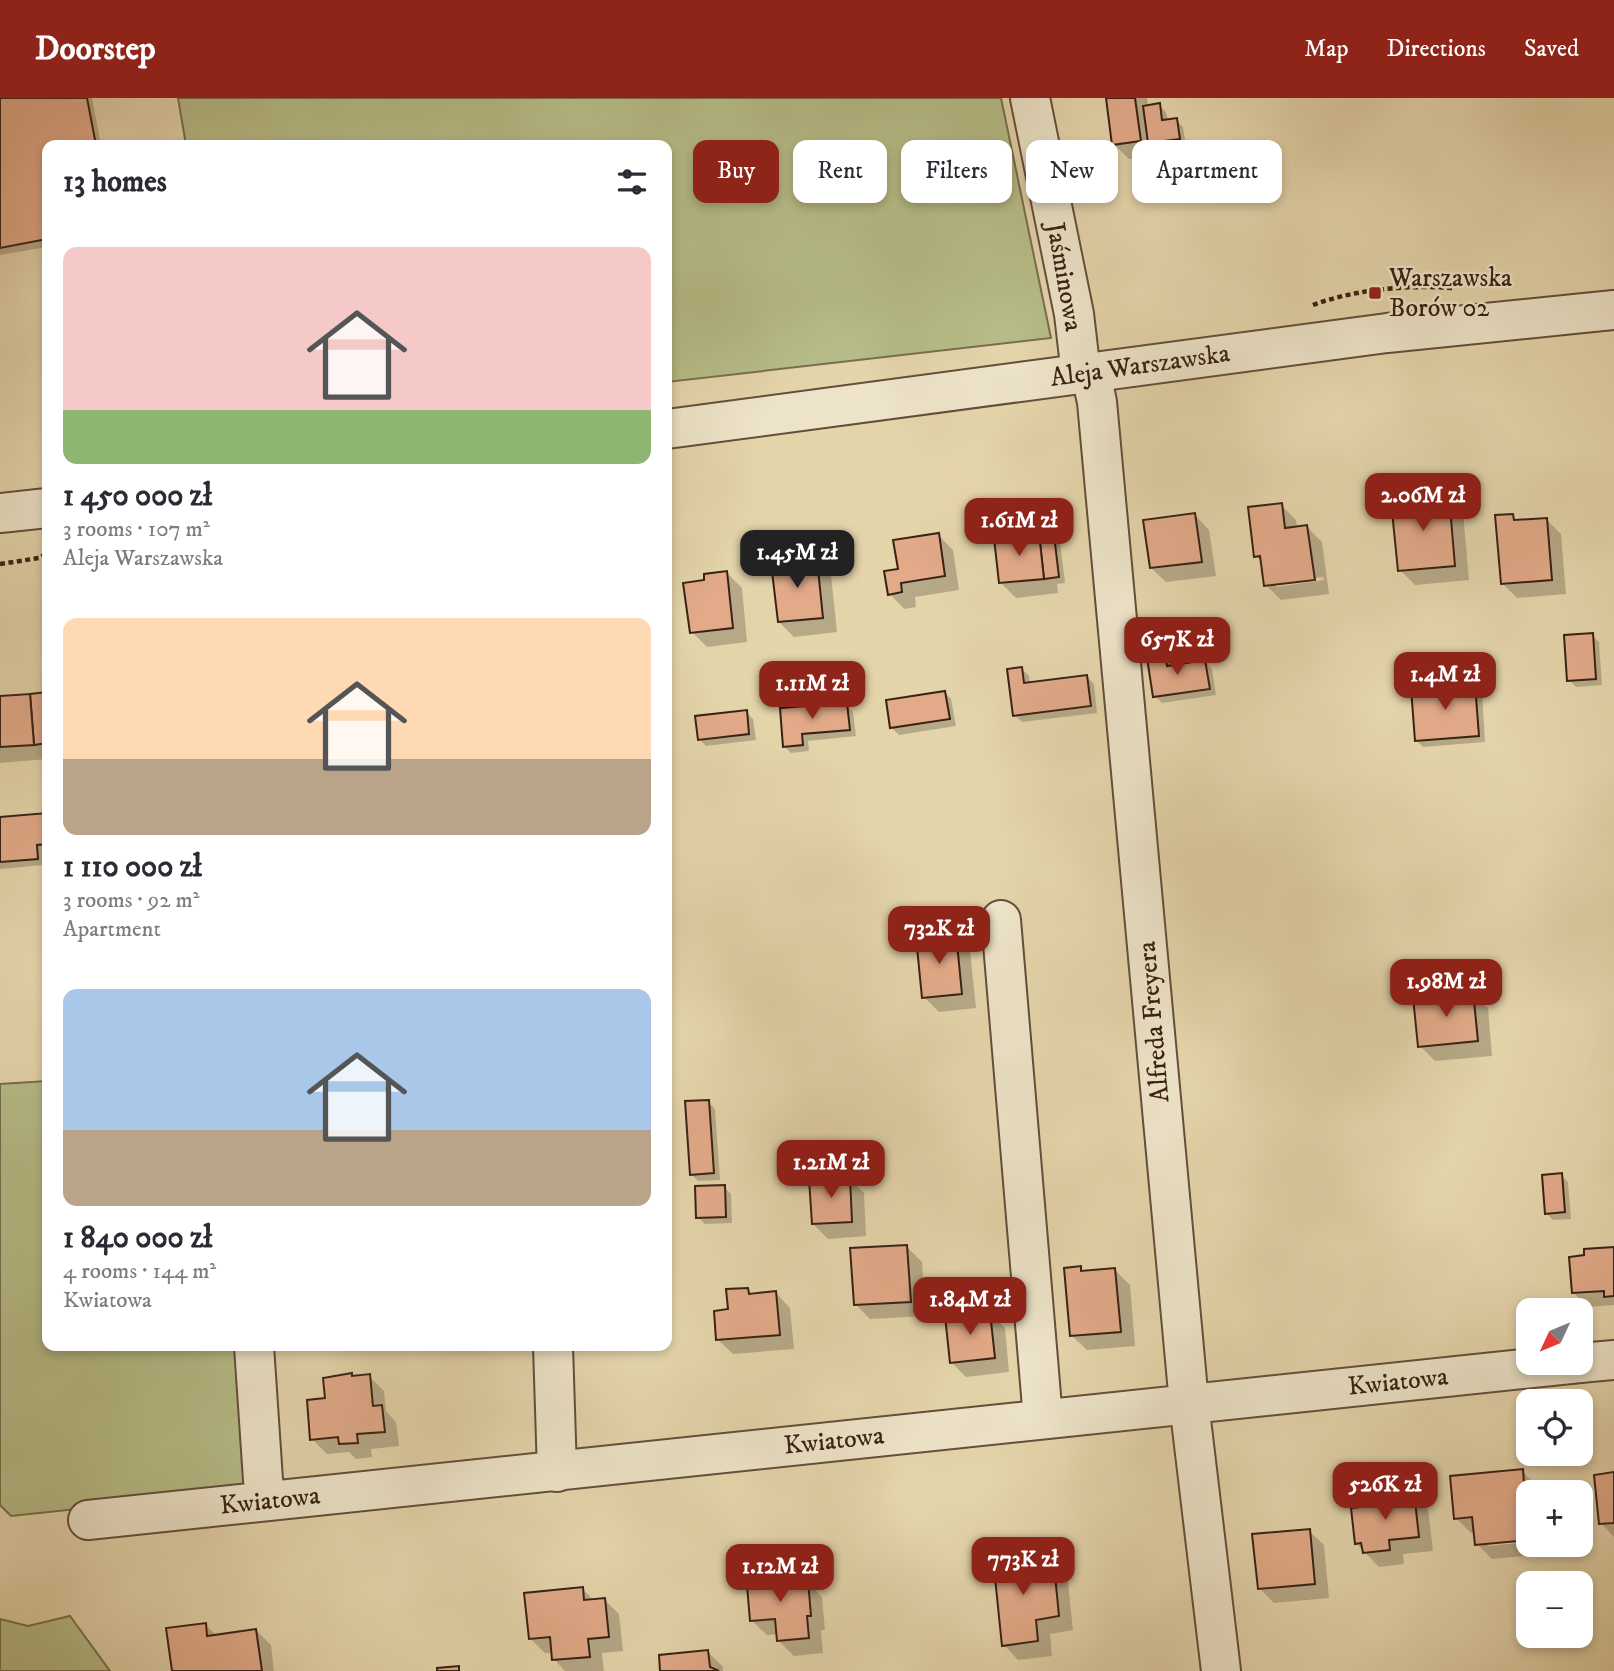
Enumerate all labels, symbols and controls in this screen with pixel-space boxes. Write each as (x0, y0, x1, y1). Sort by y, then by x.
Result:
text: Doorstep (35, 29, 156, 70)
text: Map (1304, 34, 1349, 64)
text: Directions (1387, 34, 1486, 64)
text: Saved (1524, 34, 1579, 64)
chip: Buy (693, 140, 779, 203)
chip: Rent (793, 140, 887, 203)
chip: Filters (901, 140, 1012, 203)
chip: New (1026, 140, 1118, 203)
chip: Apartment (1132, 140, 1282, 203)
icon: filters (613, 163, 651, 201)
text: 13 homes (63, 164, 167, 201)
street label: Jaśminowa (1038, 218, 1090, 334)
place label: Warszawska Borów 02 (1388, 262, 1512, 325)
marker: Warszawska Borów 02 (1367, 285, 1383, 301)
icon: home (294, 292, 420, 418)
street label: Aleja Warszawska (1048, 337, 1232, 395)
pin: 2.06M zł (1351, 474, 1495, 533)
text: 1 450 000 zł (63, 478, 212, 515)
text: 2.06M zł (1381, 481, 1465, 510)
pin: 1.61M zł (947, 498, 1091, 558)
text: 1.61M zł (980, 506, 1058, 535)
text: 3 rooms · 107 m² (63, 515, 210, 544)
pin: 1.45M zł (725, 531, 869, 590)
text: 1.45M zł (756, 538, 838, 567)
text: Aleja Warszawska (63, 544, 223, 573)
pin: 657K zł (1112, 618, 1242, 677)
text: 657K zł (1140, 625, 1214, 654)
pin: 1.4M zł (1380, 652, 1510, 712)
text: 1.4M zł (1410, 660, 1480, 689)
pin: 1.11M zł (740, 662, 884, 721)
icon: home (294, 663, 420, 789)
text: 1.11M zł (775, 669, 849, 698)
text: 1 110 000 zł (63, 849, 202, 886)
text: 3 rooms · 92 m² (63, 886, 200, 915)
pin: 732K zł (874, 906, 1004, 966)
text: 732K zł (904, 914, 974, 943)
text: Apartment (63, 915, 161, 944)
street label: Alfreda Freyera (1131, 940, 1177, 1104)
pin: 1.98M zł (1374, 960, 1518, 1019)
text: 1.98M zł (1406, 967, 1486, 996)
icon: home (294, 1034, 420, 1160)
pin: 1.21M zł (759, 1140, 903, 1200)
text: 1.21M zł (793, 1148, 869, 1177)
text: 1 840 000 zł (63, 1220, 212, 1257)
text: 4 rooms · 144 m² (63, 1257, 216, 1286)
pin: 1.84M zł (898, 1278, 1042, 1337)
text: 1.84M zł (929, 1285, 1011, 1314)
text: Kwiatowa (63, 1286, 152, 1315)
north arrow (1516, 1298, 1592, 1376)
map controls (1516, 1298, 1593, 1648)
street label: Kwiatowa (1346, 1360, 1450, 1404)
button: locate (1516, 1389, 1593, 1466)
street label: Kwiatowa (782, 1419, 886, 1463)
pin: 526K zł (1320, 1462, 1450, 1522)
text: 526K zł (1349, 1470, 1421, 1499)
street label: Kwiatowa (218, 1479, 322, 1523)
button: + (1516, 1480, 1593, 1557)
pin: 773K zł (958, 1538, 1088, 1597)
pin: 1.12M zł (708, 1544, 852, 1604)
text: 773K zł (988, 1545, 1058, 1574)
text: 1.12M zł (742, 1552, 818, 1581)
button: − (1516, 1571, 1593, 1648)

